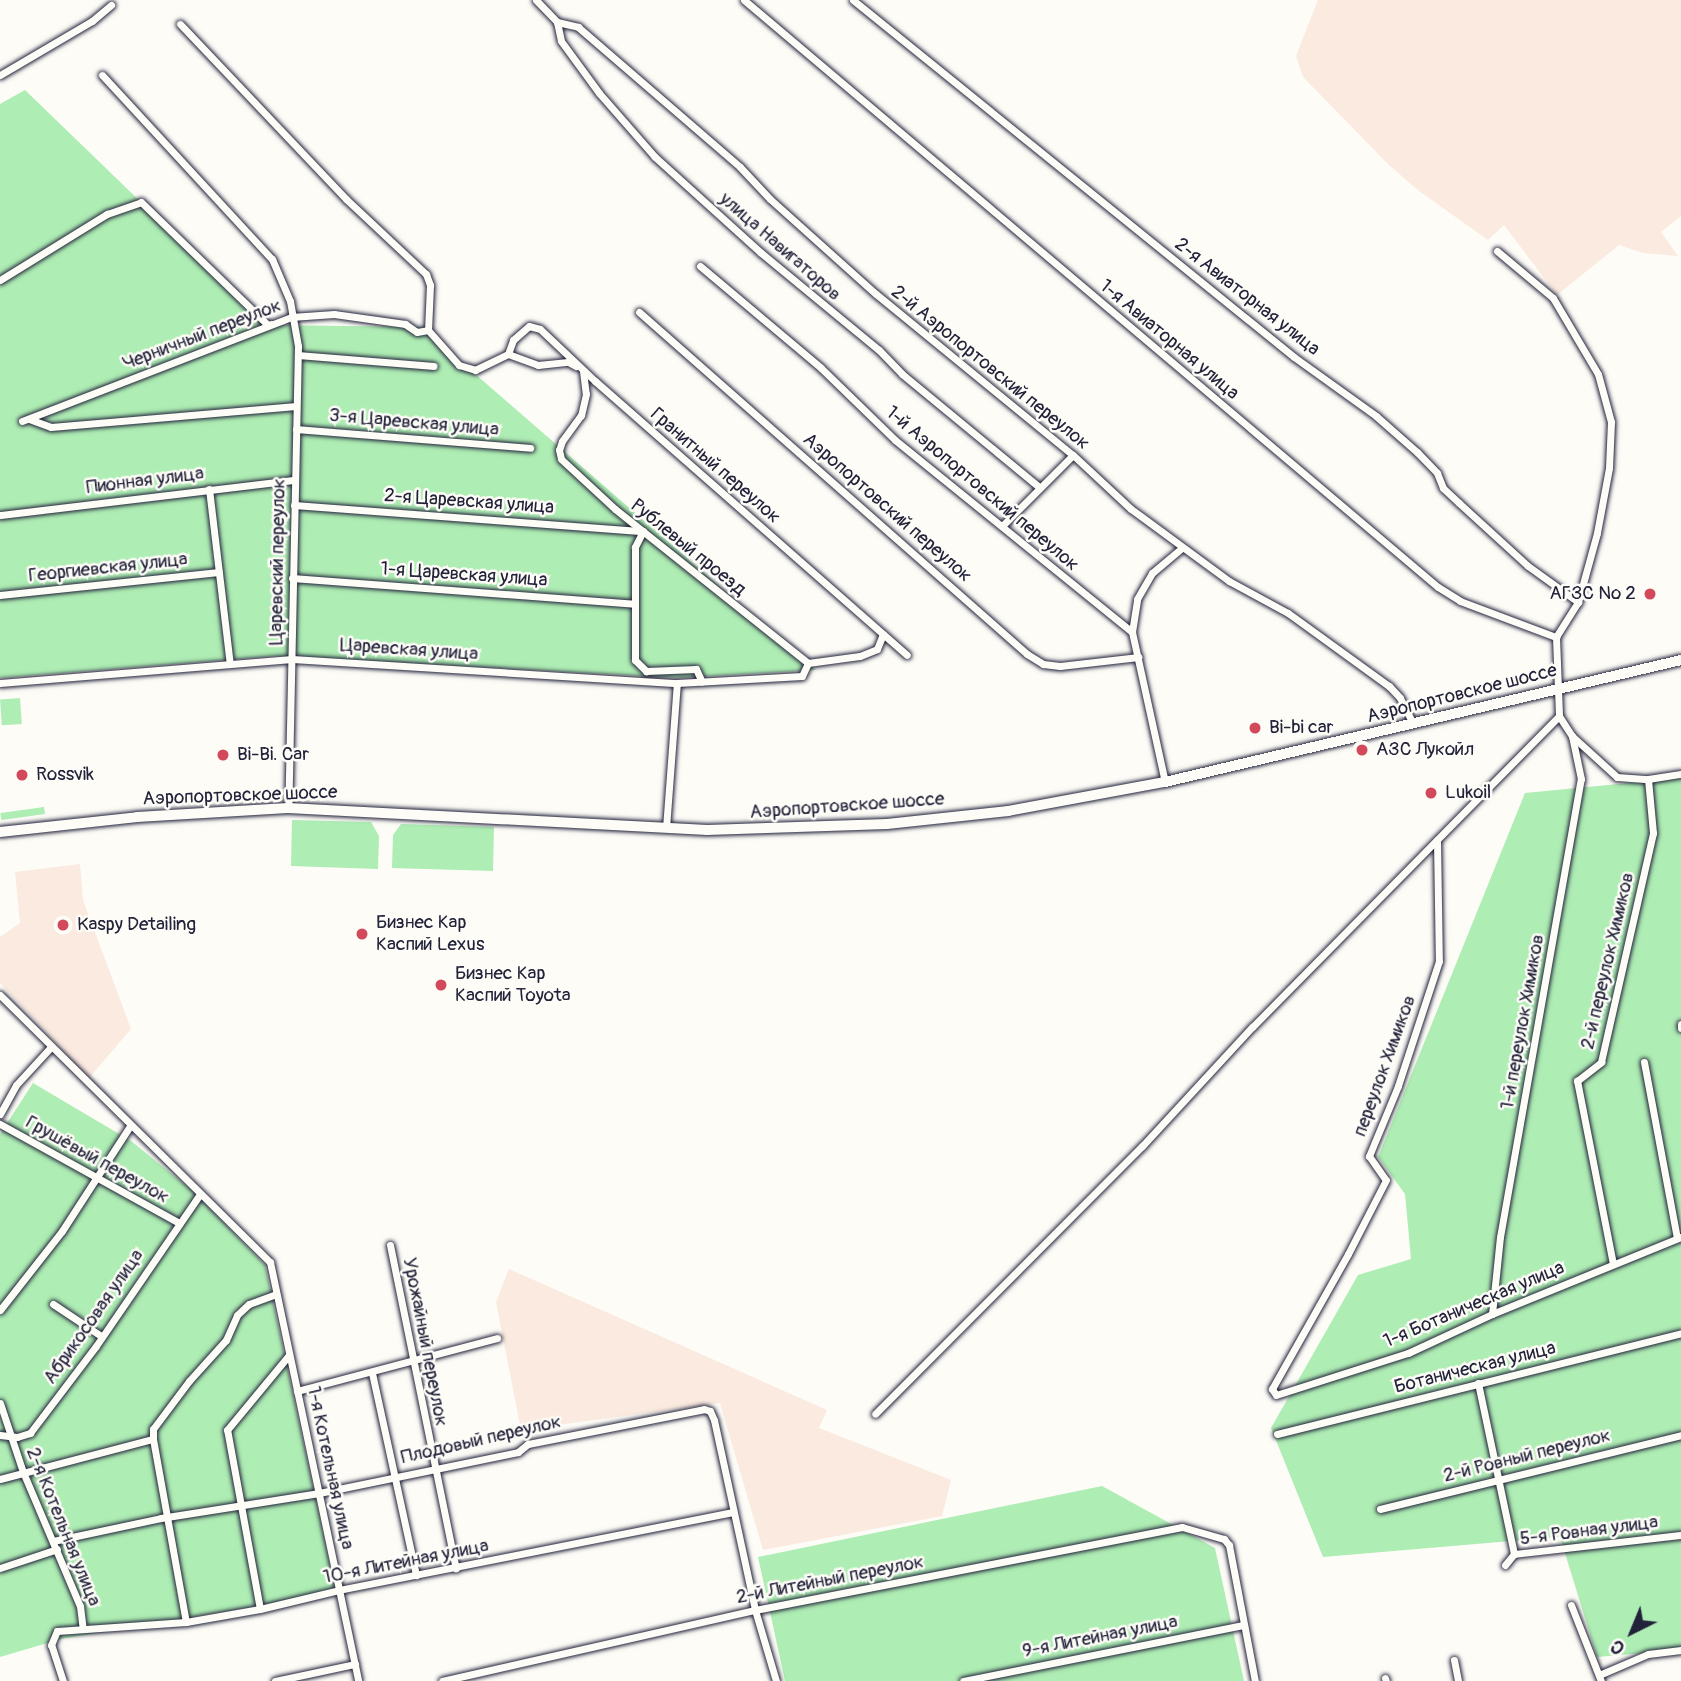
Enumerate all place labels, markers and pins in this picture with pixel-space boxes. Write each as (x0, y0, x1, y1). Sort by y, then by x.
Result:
place label: АГЗС № 2 (1550, 583, 1636, 605)
marker: АГЗС № 2 (1642, 586, 1658, 602)
place label: Bi-bi car (1269, 717, 1333, 739)
marker: Bi-bi car (1247, 720, 1263, 736)
place label: АЗС Лукойл (1376, 739, 1474, 761)
marker: АЗС Лукойл (1354, 742, 1370, 758)
place label: Bi-Bi. Car (237, 744, 309, 766)
marker: Bi-Bi. Car (215, 747, 231, 763)
place label: Rossvik (36, 764, 94, 786)
marker: Rossvik (14, 767, 30, 783)
place label: Lukoil (1445, 782, 1491, 804)
marker: Lukoil (1423, 785, 1439, 801)
place label: Бизнес Кар Каспий Lexus (376, 912, 484, 956)
place label: Kaspy Detailing (77, 914, 196, 936)
marker: Kaspy Detailing (55, 917, 71, 933)
marker: Бизнес Кар Каспий Lexus (354, 926, 370, 942)
place label: Бизнес Кар Каспий Toyota (455, 963, 570, 1007)
marker: Бизнес Кар Каспий Toyota (433, 977, 449, 993)

